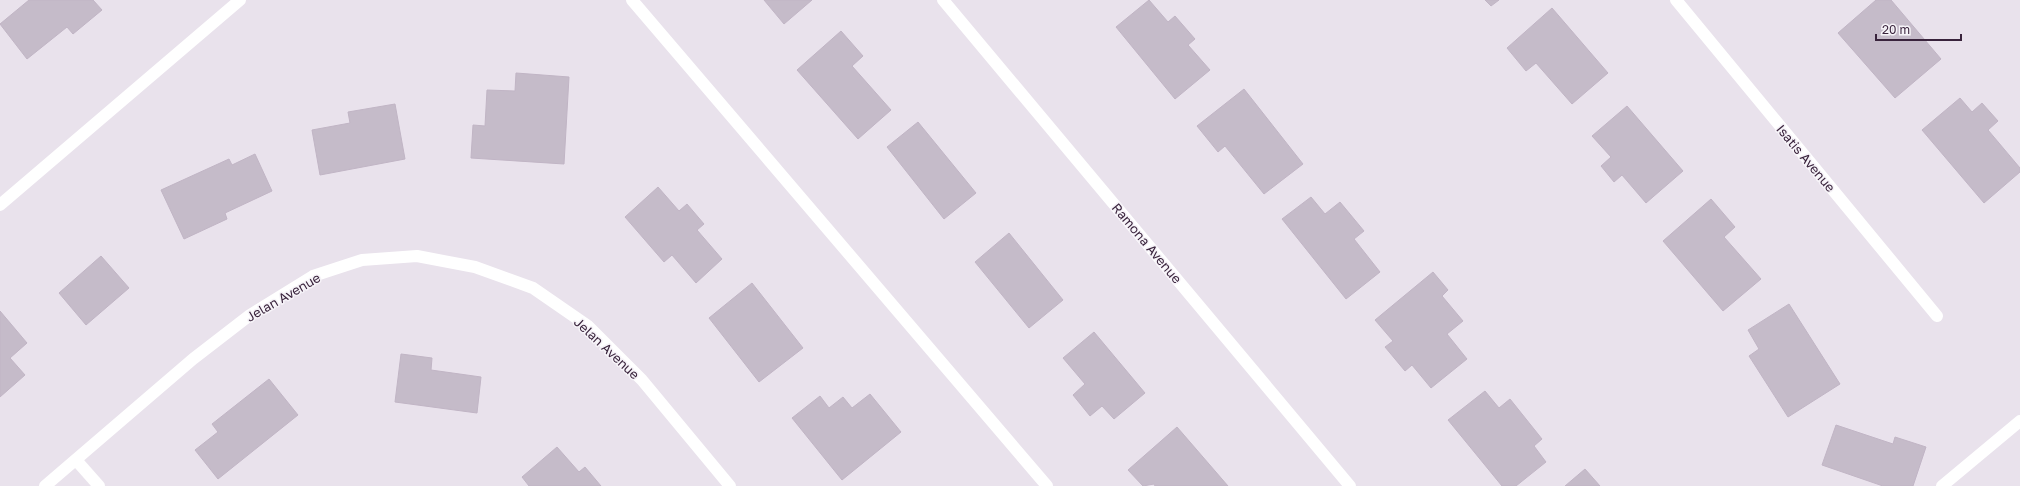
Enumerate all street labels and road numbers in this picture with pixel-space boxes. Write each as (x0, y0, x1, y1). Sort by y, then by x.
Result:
street label: Isatis Avenue (1773, 121, 1839, 195)
street label: Ramona Avenue (1109, 200, 1185, 286)
street label: Jelan Avenue (243, 269, 323, 325)
street label: Jelan Avenue (571, 314, 643, 382)

